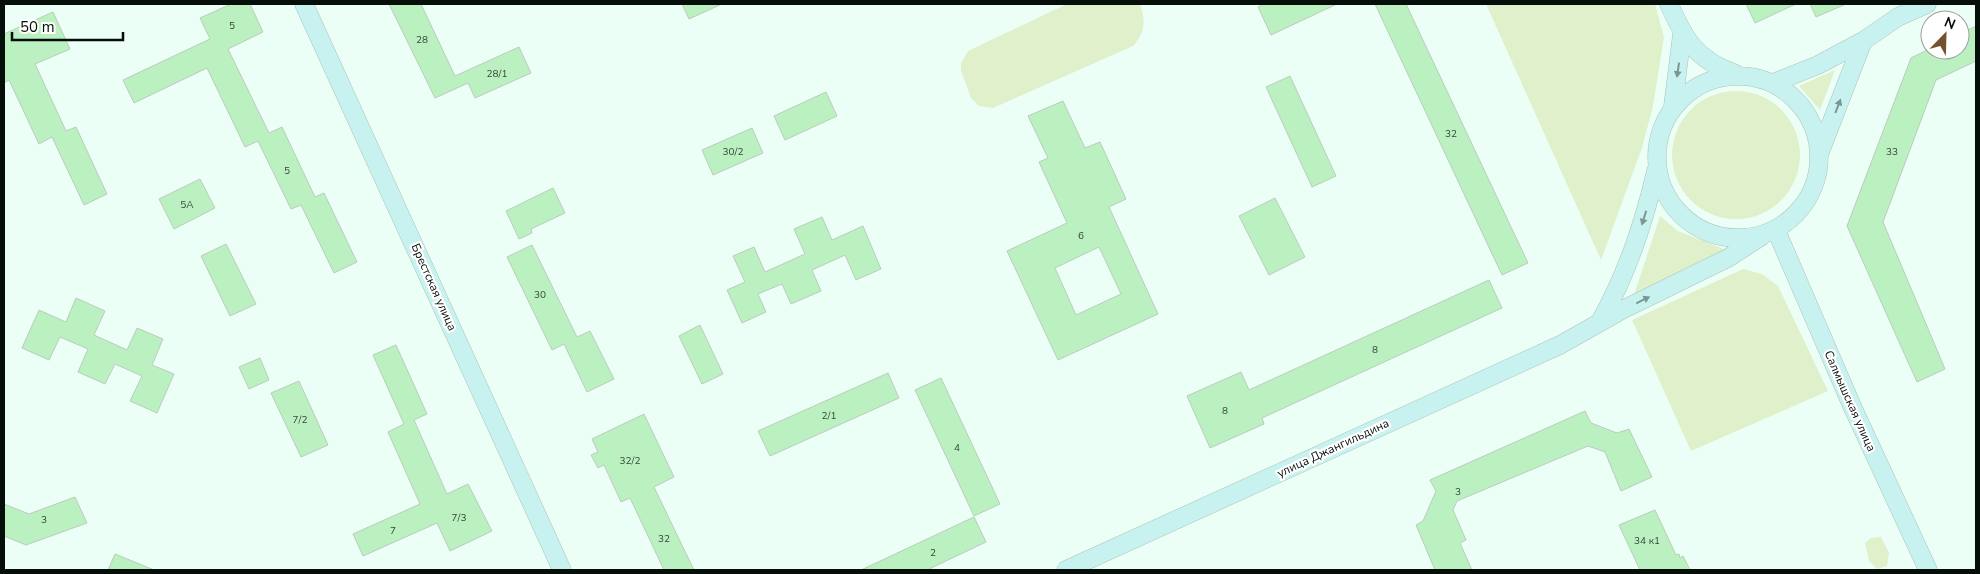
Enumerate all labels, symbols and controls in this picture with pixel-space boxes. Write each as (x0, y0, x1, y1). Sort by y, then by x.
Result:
scale bar (12, 10, 124, 42)
north arrow (1920, 10, 1970, 60)
text: N (1941, 13, 1958, 34)
text: 50 m (20, 17, 55, 37)
house number: 5 (229, 19, 235, 33)
house number: 28 (416, 33, 428, 47)
one-way arrow (1674, 62, 1682, 78)
house number: 28/1 (487, 67, 507, 81)
one-way arrow (1835, 99, 1842, 114)
house number: 32 (1445, 127, 1457, 141)
house number: 30/2 (723, 145, 743, 159)
house number: 33 (1886, 145, 1898, 159)
house number: 5 (284, 164, 290, 178)
house number: 5А (180, 198, 194, 212)
one-way arrow (1640, 211, 1648, 226)
house number: 6 (1078, 229, 1084, 243)
street label: Брестская улица (408, 241, 460, 333)
house number: 30 (534, 288, 546, 302)
one-way arrow (1636, 296, 1650, 304)
house number: 8 (1372, 343, 1378, 357)
street label: Салмышская улица (1821, 348, 1879, 454)
house number: 8 (1222, 404, 1228, 418)
house number: 2/1 (822, 409, 836, 423)
house number: 7/2 (293, 413, 307, 427)
street label: улица Джангильдина (1274, 415, 1392, 481)
house number: 4 (954, 441, 960, 455)
house number: 32/2 (620, 454, 640, 468)
house number: 3 (1455, 485, 1461, 499)
house number: 7/3 (452, 511, 466, 525)
house number: 3 (41, 513, 47, 527)
house number: 7 (390, 524, 396, 538)
house number: 32 (658, 532, 670, 546)
house number: 34 к1 (1634, 534, 1660, 548)
house number: 2 (930, 546, 936, 560)

